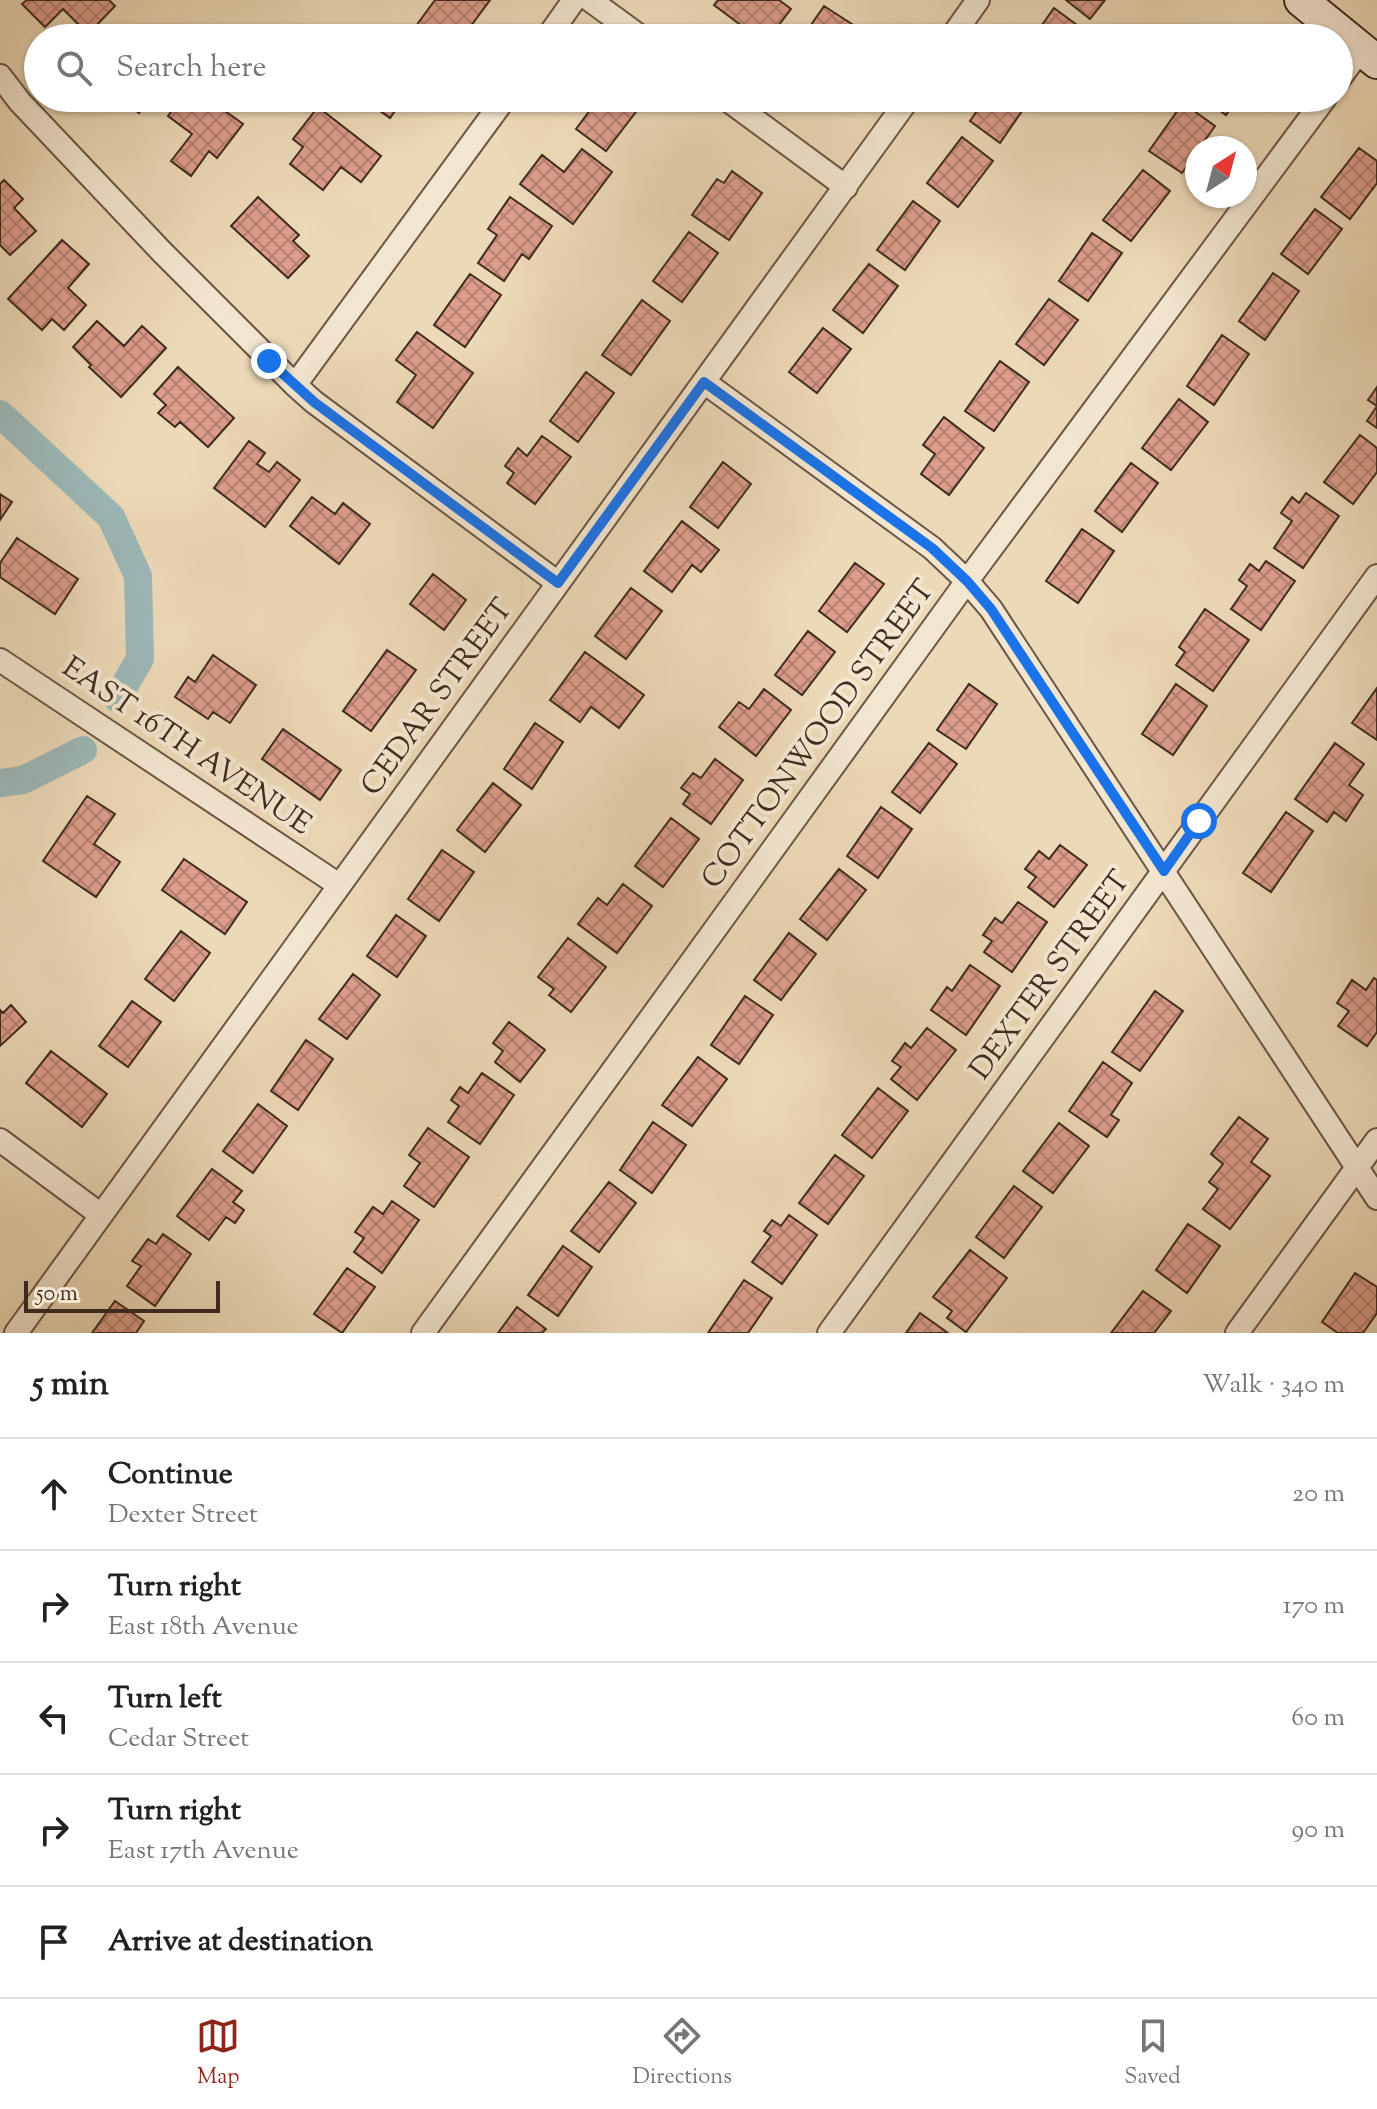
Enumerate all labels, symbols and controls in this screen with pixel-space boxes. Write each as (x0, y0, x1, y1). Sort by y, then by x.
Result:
search box (24, 24, 1353, 112)
icon: search (52, 46, 96, 90)
text: Search here (116, 47, 266, 90)
north arrow (1185, 136, 1257, 208)
route end (251, 343, 287, 379)
street label: COTTONWOOD STREET (692, 572, 946, 898)
street label: CEDAR STREET (352, 590, 524, 806)
street label: EAST 16TH AVENUE (53, 647, 319, 847)
route start (1181, 803, 1217, 839)
street label: DEXTER STREET (960, 862, 1142, 1090)
scale bar (24, 1277, 220, 1313)
text: 50 m (36, 1279, 78, 1311)
text: 5 min (32, 1361, 109, 1410)
text: Walk · 340 m (1202, 1367, 1345, 1404)
text: Continue (108, 1454, 233, 1497)
icon: ahead (32, 1472, 76, 1516)
text: 20 m (1292, 1476, 1345, 1513)
text: Dexter Street (108, 1497, 258, 1534)
text: Turn right (108, 1566, 241, 1609)
icon: right (32, 1584, 76, 1628)
text: 170 m (1283, 1588, 1345, 1625)
text: East 18th Avenue (108, 1609, 299, 1646)
text: Turn left (108, 1678, 222, 1721)
icon: left (32, 1696, 76, 1740)
text: 60 m (1291, 1700, 1345, 1737)
text: Cedar Street (108, 1721, 249, 1758)
text: Turn right (108, 1790, 241, 1833)
icon: right (32, 1808, 76, 1852)
text: 90 m (1292, 1812, 1345, 1849)
text: East 17th Avenue (108, 1833, 299, 1870)
icon: arrive (32, 1920, 76, 1964)
text: Arrive at destination (108, 1921, 373, 1964)
tab: Map (196, 2014, 240, 2094)
tab: Directions (633, 2014, 732, 2094)
tab: Saved (1124, 2014, 1181, 2094)

